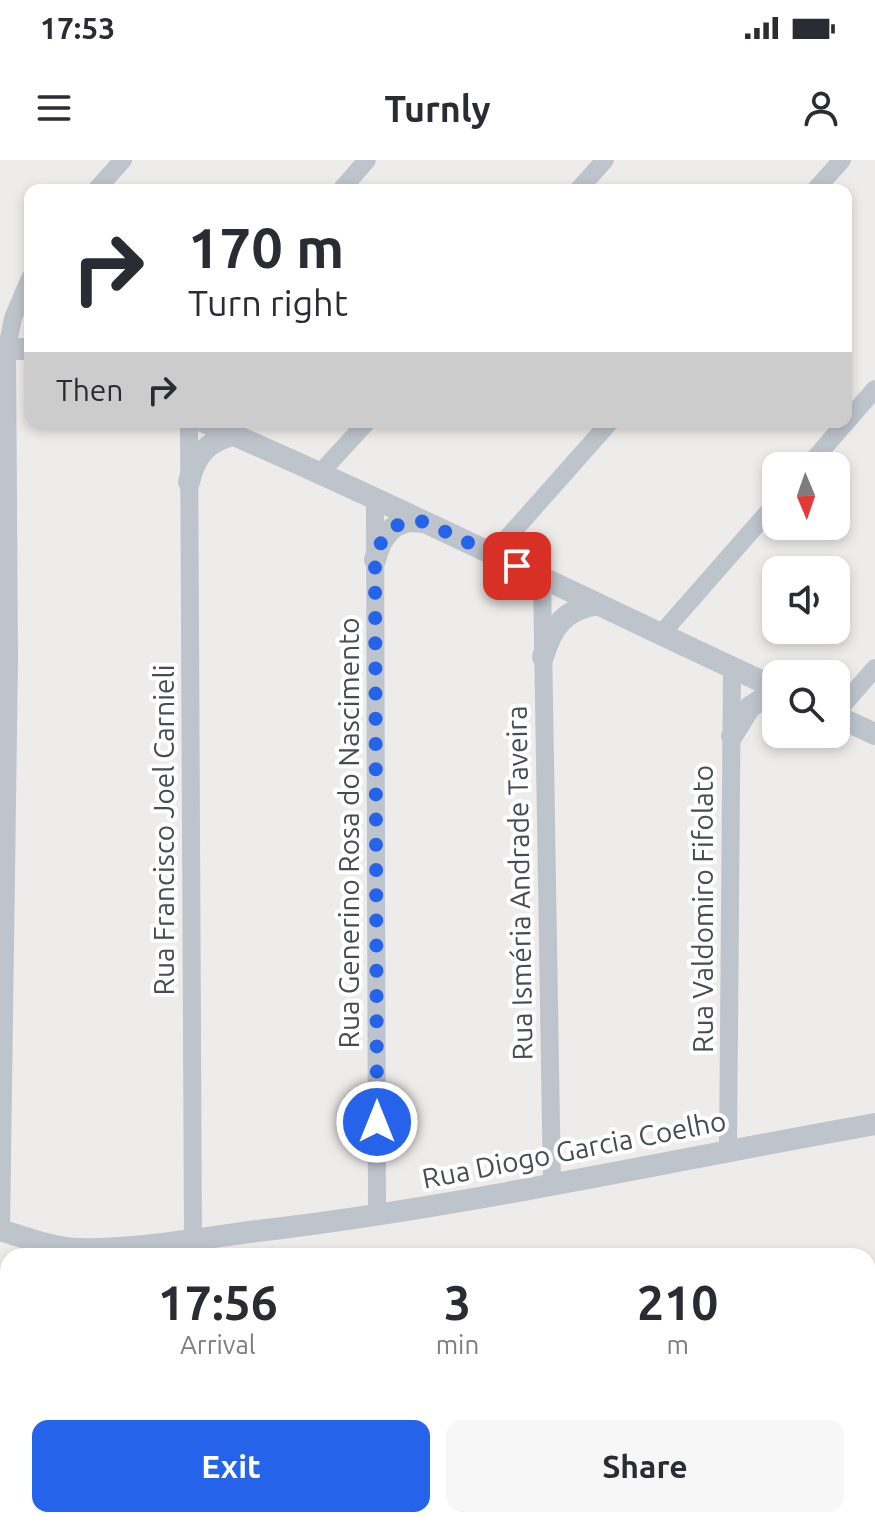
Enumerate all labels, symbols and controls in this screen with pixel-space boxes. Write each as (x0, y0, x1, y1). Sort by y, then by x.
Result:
text: 17:53 (40, 11, 115, 45)
icon: menu (32, 86, 76, 130)
icon: person (799, 86, 843, 130)
text: Turnly (384, 88, 491, 129)
icon: right (56, 216, 160, 320)
text: 170 m (188, 216, 344, 279)
text: Turn right (188, 282, 348, 323)
icon: right (140, 368, 184, 412)
text: Then (56, 373, 124, 407)
north arrow (762, 452, 850, 540)
map controls (762, 452, 850, 748)
pin (483, 532, 551, 600)
icon: arrive (495, 544, 539, 588)
button: sound (762, 556, 850, 644)
street label: Rua Generino Rosa do Nascimento (333, 617, 364, 1049)
button: search (762, 660, 850, 748)
street label: Rua Francisco Joel Carnieli (148, 664, 179, 996)
street label: Rua Isméria Andrade Taveira (500, 705, 538, 1061)
street label: Rua Valdomiro Fifolato (687, 765, 718, 1053)
position arrow (335, 1080, 419, 1164)
street label: Rua Diogo Garcia Coelho (419, 1104, 729, 1194)
text: 17:56 (158, 1275, 278, 1329)
text: 3 (444, 1275, 471, 1329)
text: 210 (637, 1275, 718, 1329)
text: Arrival (180, 1330, 256, 1359)
text: min (436, 1330, 479, 1359)
text: m (666, 1330, 689, 1359)
button: Exit (32, 1420, 430, 1512)
button: Share (446, 1420, 844, 1512)

